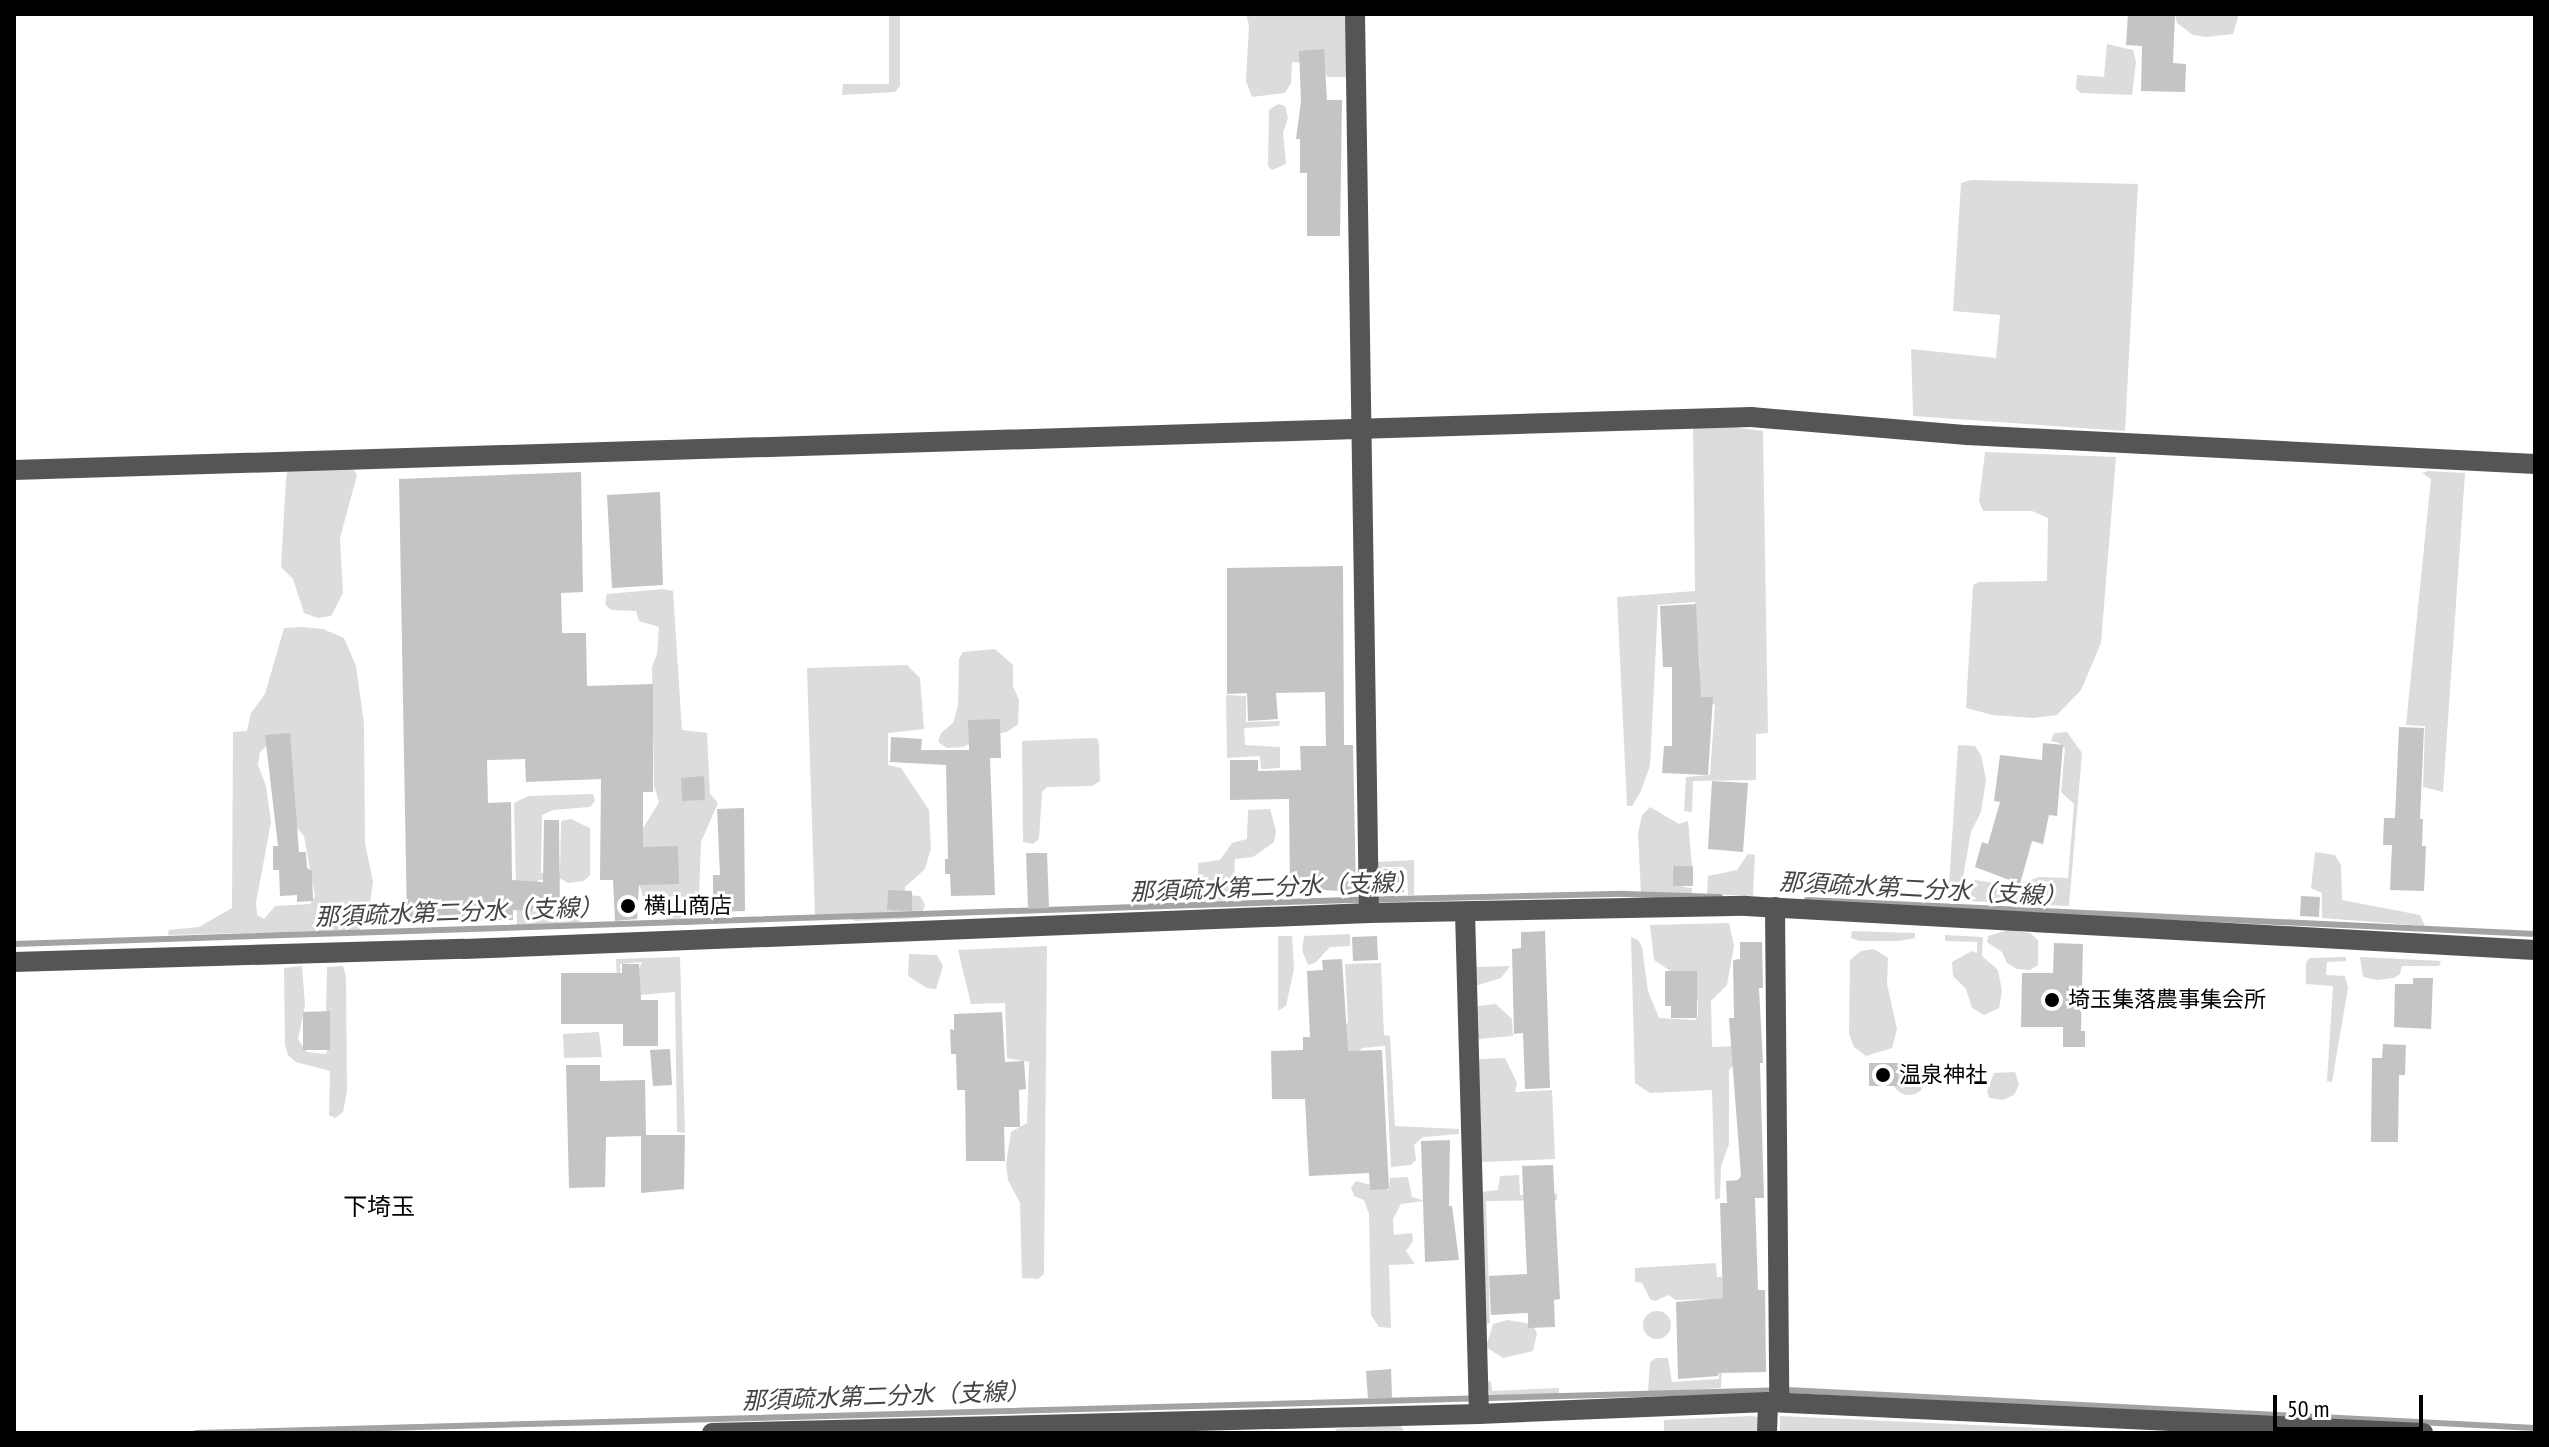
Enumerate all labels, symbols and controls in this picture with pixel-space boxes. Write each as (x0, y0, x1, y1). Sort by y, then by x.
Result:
water label: 那須疏水第二分水（支線） (1778, 867, 2068, 911)
water label: 那須疏水第二分水（支線） (1130, 868, 1418, 906)
water label: 那須疏水第二分水（支線） (315, 893, 603, 931)
place label: 横山商店 (644, 893, 732, 919)
marker: 横山商店 (619, 897, 637, 915)
place label: 埼玉集落農事集会所 (2068, 987, 2266, 1013)
marker: 埼玉集落農事集会所 (2043, 991, 2061, 1009)
place label: 温泉神社 (1899, 1062, 1987, 1088)
marker: 温泉神社 (1874, 1066, 1892, 1084)
district label: 下埼玉 (343, 1193, 415, 1221)
water label: 那須疏水第二分水（支線） (742, 1377, 1030, 1415)
scale bar (2277, 1379, 2427, 1429)
text: 50 m (2287, 1393, 2329, 1424)

